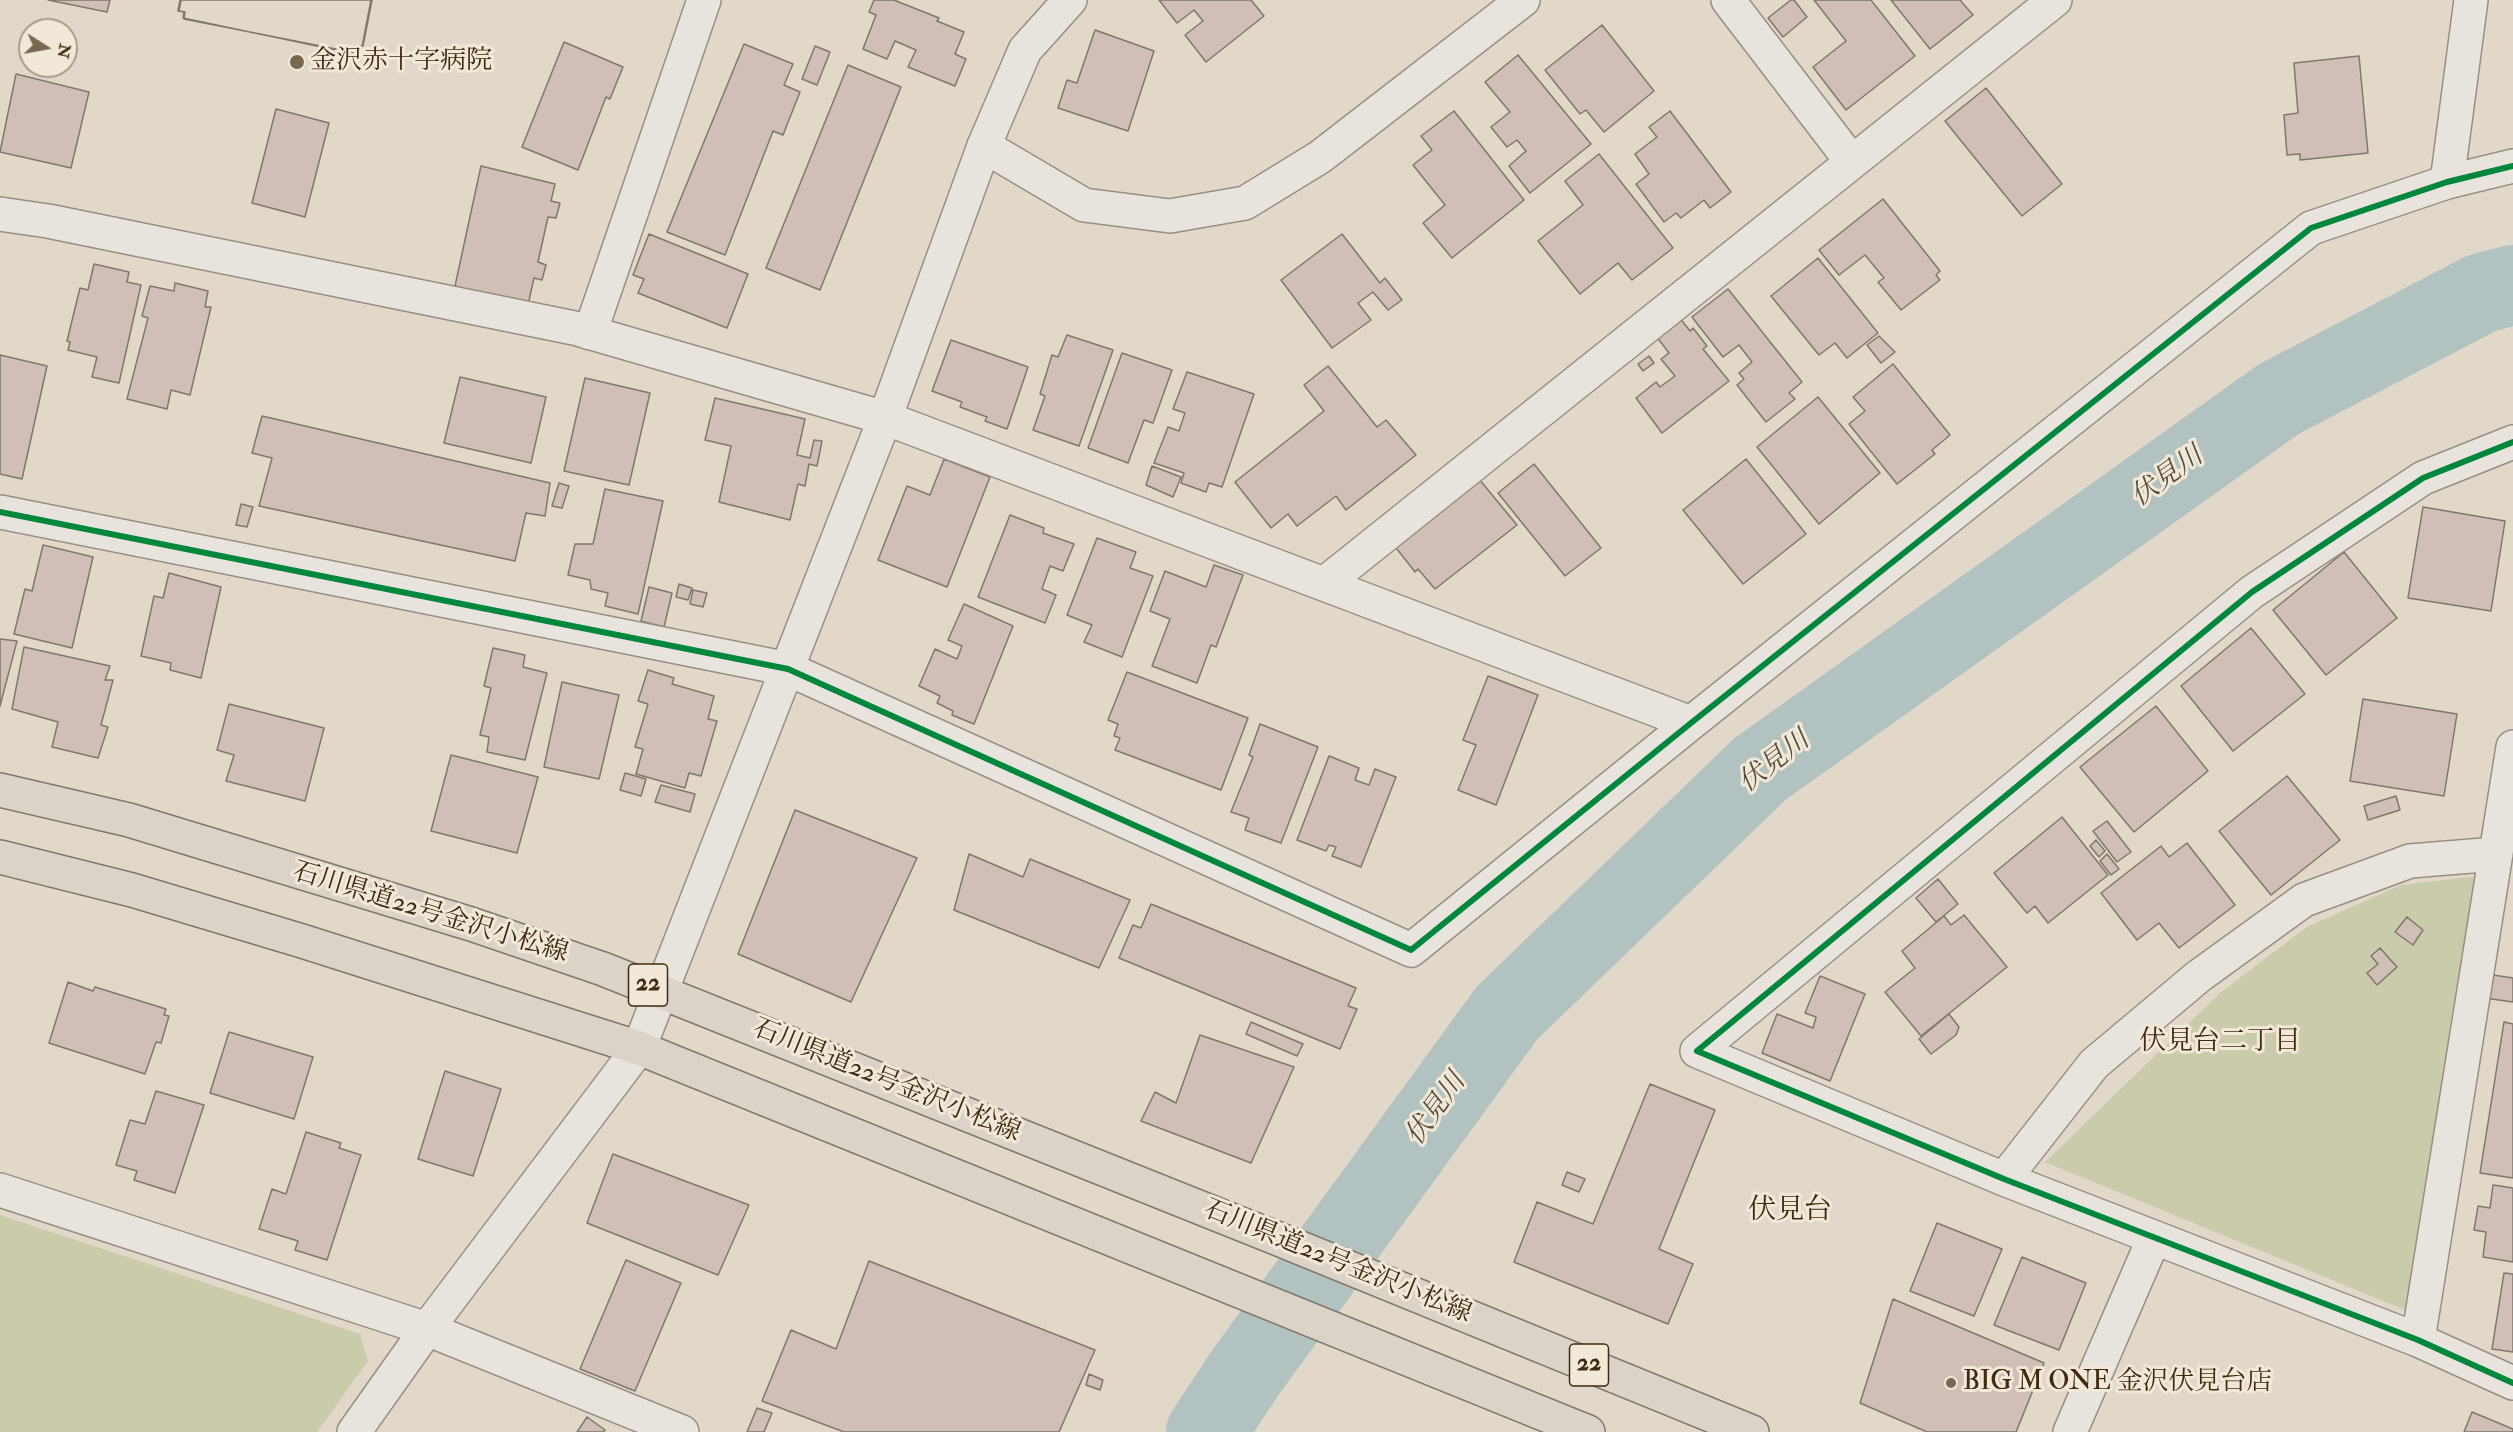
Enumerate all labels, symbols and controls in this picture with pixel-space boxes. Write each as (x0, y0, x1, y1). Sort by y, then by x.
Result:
north arrow (18, 18, 78, 78)
text: N (53, 42, 75, 60)
place label: 金沢赤十字病院 (310, 46, 492, 78)
marker: 金沢赤十字病院 (288, 53, 306, 71)
water label: 伏見川 (2126, 441, 2210, 515)
water label: 伏見川 (1733, 725, 1817, 801)
street label: 石川県道22号金沢小松線 (289, 857, 571, 971)
road number: 22 (628, 964, 668, 1006)
street label: 石川県道22号金沢小松線 (747, 1014, 1025, 1150)
district label: 伏見台二丁目 (2139, 1027, 2301, 1059)
water label: 伏見川 (1400, 1068, 1474, 1152)
street label: 石川県道22号金沢小松線 (1198, 1195, 1476, 1331)
district label: 伏見台 (1748, 1195, 1832, 1229)
road number: 22 (1570, 1344, 1608, 1386)
place label: BIG M ONE 金沢伏見台店 (1963, 1367, 2273, 1399)
marker: BIG M ONE 金沢伏見台店 (1944, 1376, 1958, 1390)

